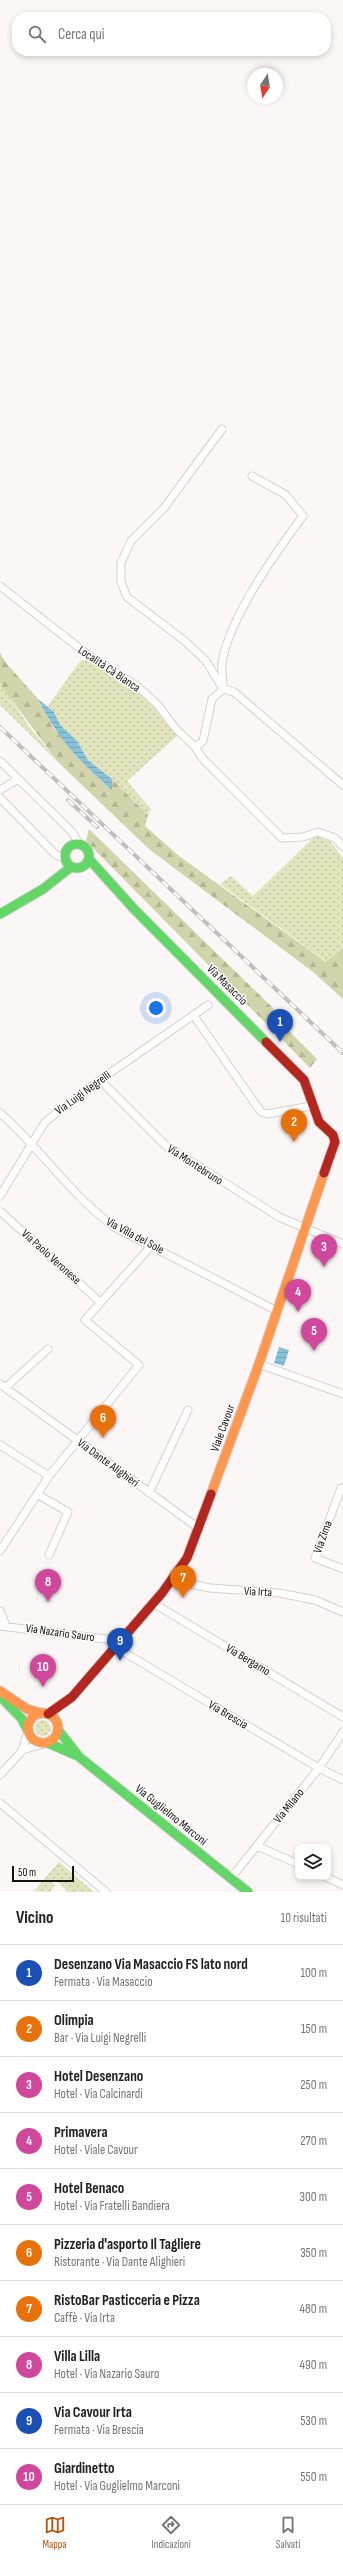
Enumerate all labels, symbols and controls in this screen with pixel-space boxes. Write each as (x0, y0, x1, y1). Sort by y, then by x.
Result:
search box (12, 12, 331, 56)
icon: search (26, 23, 48, 45)
text: Cerca qui (58, 25, 105, 44)
north arrow (247, 68, 283, 104)
street label: Località Cà Bianca (75, 643, 143, 696)
street label: Via Masaccio (203, 961, 251, 1009)
your location (146, 998, 166, 1018)
pin: 1 (267, 1009, 293, 1042)
street label: Via Luigi Negrelli (52, 1068, 114, 1118)
pin: 2 (281, 1109, 307, 1142)
street label: Via Montebruno (164, 1141, 226, 1189)
street label: Via Villa del Sole (103, 1214, 167, 1258)
street label: Via Paolo Veronese (18, 1226, 84, 1288)
pin: 3 (311, 1234, 337, 1267)
pin: 4 (285, 1279, 311, 1312)
pin: 5 (301, 1318, 327, 1351)
street label: Viale Cavour (208, 1402, 239, 1454)
pin: 6 (90, 1405, 116, 1438)
street label: Via Dante Alighieri (74, 1436, 142, 1490)
street label: Via Zima (310, 1518, 336, 1555)
pin: 7 (170, 1565, 196, 1598)
pin: 8 (35, 1569, 61, 1602)
street label: Via Irta (243, 1584, 273, 1600)
street label: Via Nazario Sauro (25, 1621, 95, 1645)
pin: 9 (107, 1628, 133, 1661)
street label: Via Bergamo (223, 1641, 273, 1679)
pin: 10 (30, 1654, 56, 1687)
street label: Via Brescia (205, 1697, 251, 1733)
street label: Via Guglielmo Marconi (132, 1781, 210, 1849)
street label: Via Milano (270, 1786, 308, 1826)
map controls (295, 1844, 331, 1880)
button: layers (295, 1844, 331, 1880)
scale bar (12, 1864, 74, 1883)
text: 50 m (18, 1866, 36, 1879)
text: Vicino (16, 1908, 53, 1928)
text: 10 risultati (281, 1910, 327, 1926)
text: Desenzano Via Masaccio FS lato nord (54, 1955, 248, 1974)
text: 1 (26, 1965, 32, 1981)
text: 100 m (300, 1965, 327, 1981)
text: Fermata · Via Masaccio (54, 1974, 153, 1990)
text: Olimpia (54, 2011, 94, 2030)
text: 2 (26, 2021, 32, 2037)
text: 150 m (301, 2021, 327, 2037)
text: Bar · Via Luigi Negrelli (54, 2030, 146, 2046)
text: Hotel Desenzano (54, 2067, 143, 2086)
text: 3 (26, 2077, 32, 2093)
text: 250 m (300, 2077, 327, 2093)
text: Hotel · Via Calcinardi (54, 2086, 143, 2102)
text: Primavera (54, 2123, 108, 2142)
text: 4 (26, 2133, 32, 2149)
text: 270 m (300, 2133, 327, 2149)
text: Hotel · Viale Cavour (54, 2142, 138, 2158)
text: Hotel Benaco (54, 2179, 124, 2198)
text: 5 (26, 2189, 32, 2205)
text: 300 m (300, 2189, 327, 2205)
text: Hotel · Via Fratelli Bandiera (54, 2198, 170, 2214)
text: Pizzeria d'asporto Il Tagliere (54, 2235, 201, 2254)
text: 6 (26, 2245, 32, 2261)
text: 350 m (300, 2245, 327, 2261)
text: Ristorante · Via Dante Alighieri (54, 2254, 185, 2270)
text: RistoBar Pasticceria e Pizza (54, 2291, 200, 2310)
text: 7 (26, 2301, 32, 2317)
text: 480 m (300, 2301, 327, 2317)
text: Caffè · Via Irta (54, 2310, 115, 2326)
text: Villa Lilla (54, 2347, 100, 2366)
text: 8 (26, 2357, 32, 2373)
text: 490 m (300, 2357, 327, 2373)
text: Hotel · Via Nazario Sauro (54, 2366, 159, 2382)
text: Via Cavour Irta (54, 2403, 132, 2422)
text: 9 (26, 2413, 32, 2429)
text: 530 m (300, 2413, 327, 2429)
text: Fermata · Via Brescia (54, 2422, 144, 2438)
text: Giardinetto (54, 2459, 115, 2478)
text: 10 (23, 2469, 35, 2485)
text: 550 m (300, 2469, 327, 2485)
text: Hotel · Via Guglielmo Marconi (54, 2478, 180, 2494)
tab: Mappa (42, 2514, 67, 2551)
tab: Indicazioni (151, 2514, 191, 2551)
tab: Salvati (276, 2514, 301, 2551)

